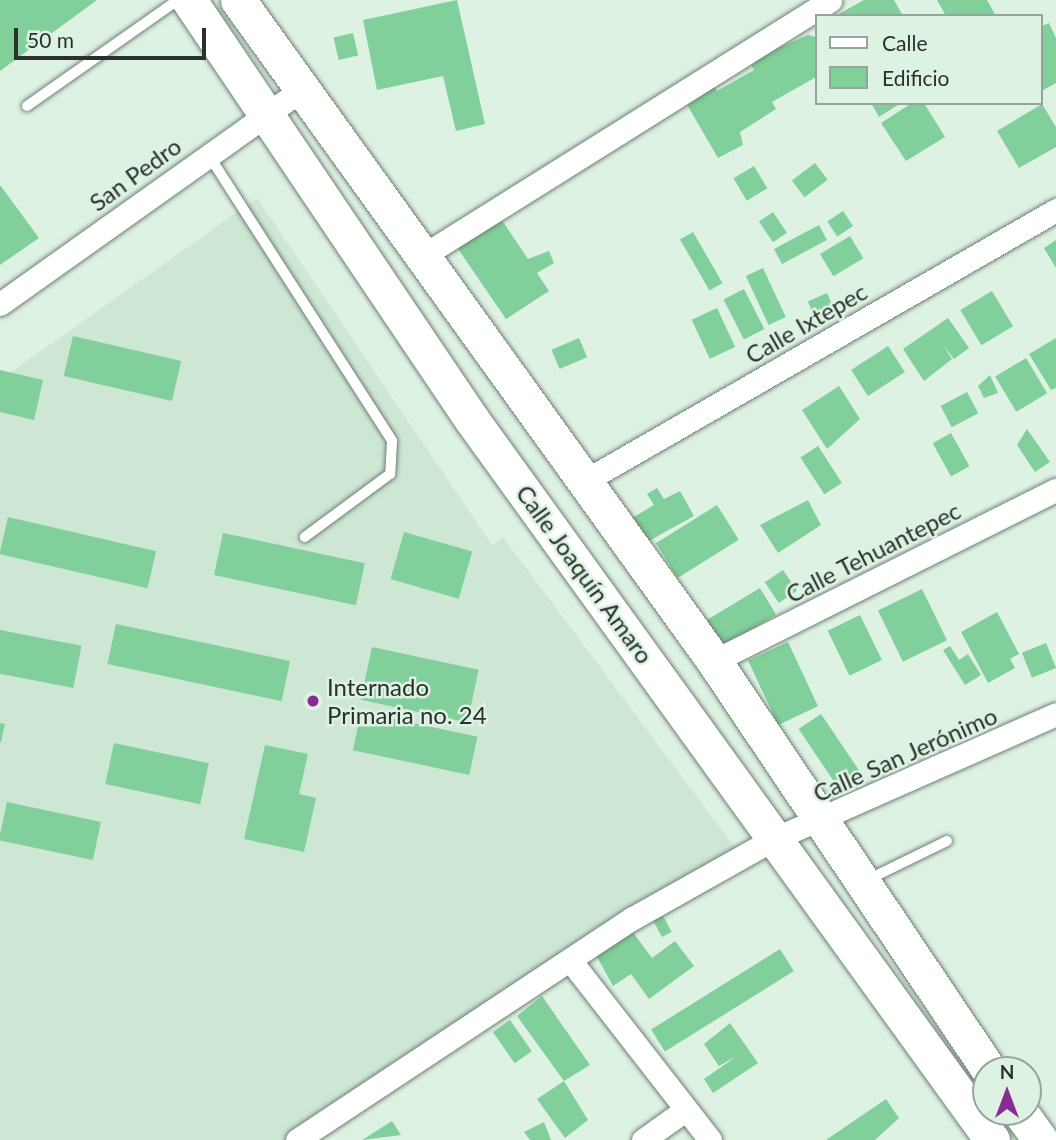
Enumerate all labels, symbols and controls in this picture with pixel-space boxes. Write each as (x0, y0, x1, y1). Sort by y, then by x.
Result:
scale bar (18, 14, 210, 58)
legend (814, 14, 1042, 105)
text: 50 m (27, 27, 74, 52)
text: Calle (882, 30, 927, 55)
text: Edificio (882, 65, 949, 90)
street label: San Pedro (84, 131, 186, 217)
street label: Calle Ixtepec (740, 277, 872, 369)
street label: Calle Joaquín Amaro (510, 478, 660, 670)
street label: Calle Tehuantepec (781, 495, 965, 609)
place label: Internado Primaria no. 24 (327, 673, 487, 729)
marker: Internado Primaria no. 24 (305, 693, 321, 709)
street label: Calle San Jerónimo (808, 700, 1002, 808)
north arrow (972, 1056, 1042, 1126)
text: N (1000, 1060, 1014, 1083)

